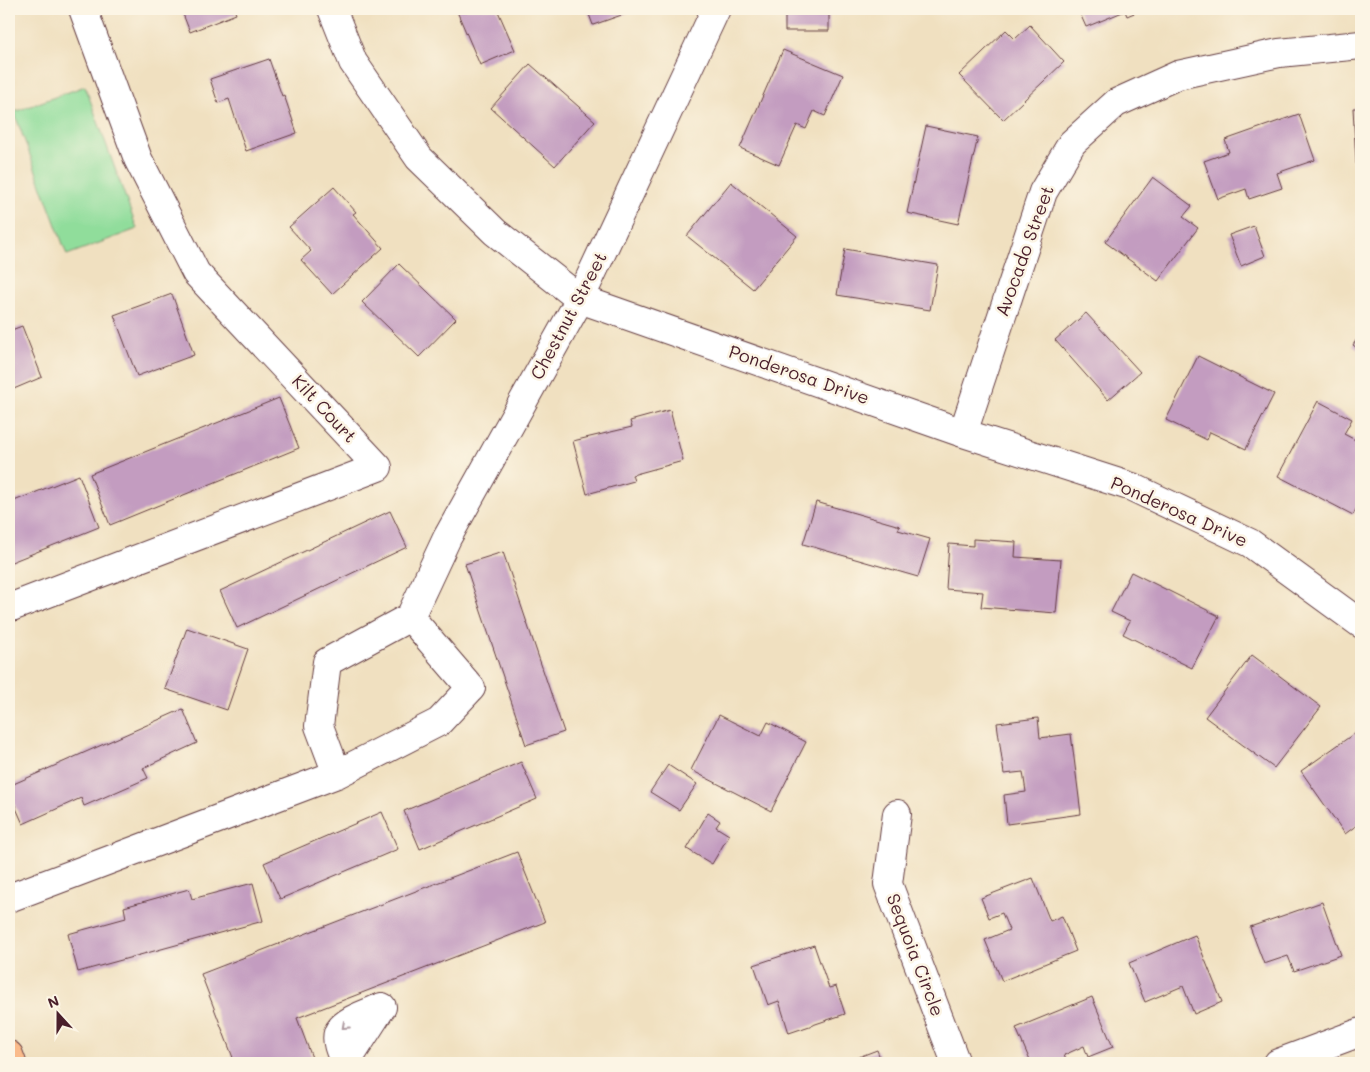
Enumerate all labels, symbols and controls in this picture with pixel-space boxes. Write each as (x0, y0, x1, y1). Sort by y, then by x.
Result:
street label: Avocado Street (989, 182, 1059, 320)
street label: Chestnut Street (524, 247, 612, 384)
street label: Ponderosa Drive (726, 339, 873, 409)
street label: Kilt Court (287, 369, 362, 448)
street label: Ponderosa Drive (1107, 470, 1252, 552)
street label: Sequoia Circle (882, 890, 950, 1019)
north arrow (32, 990, 82, 1040)
text: N (45, 991, 62, 1012)
one-way arrow (342, 1020, 351, 1029)

